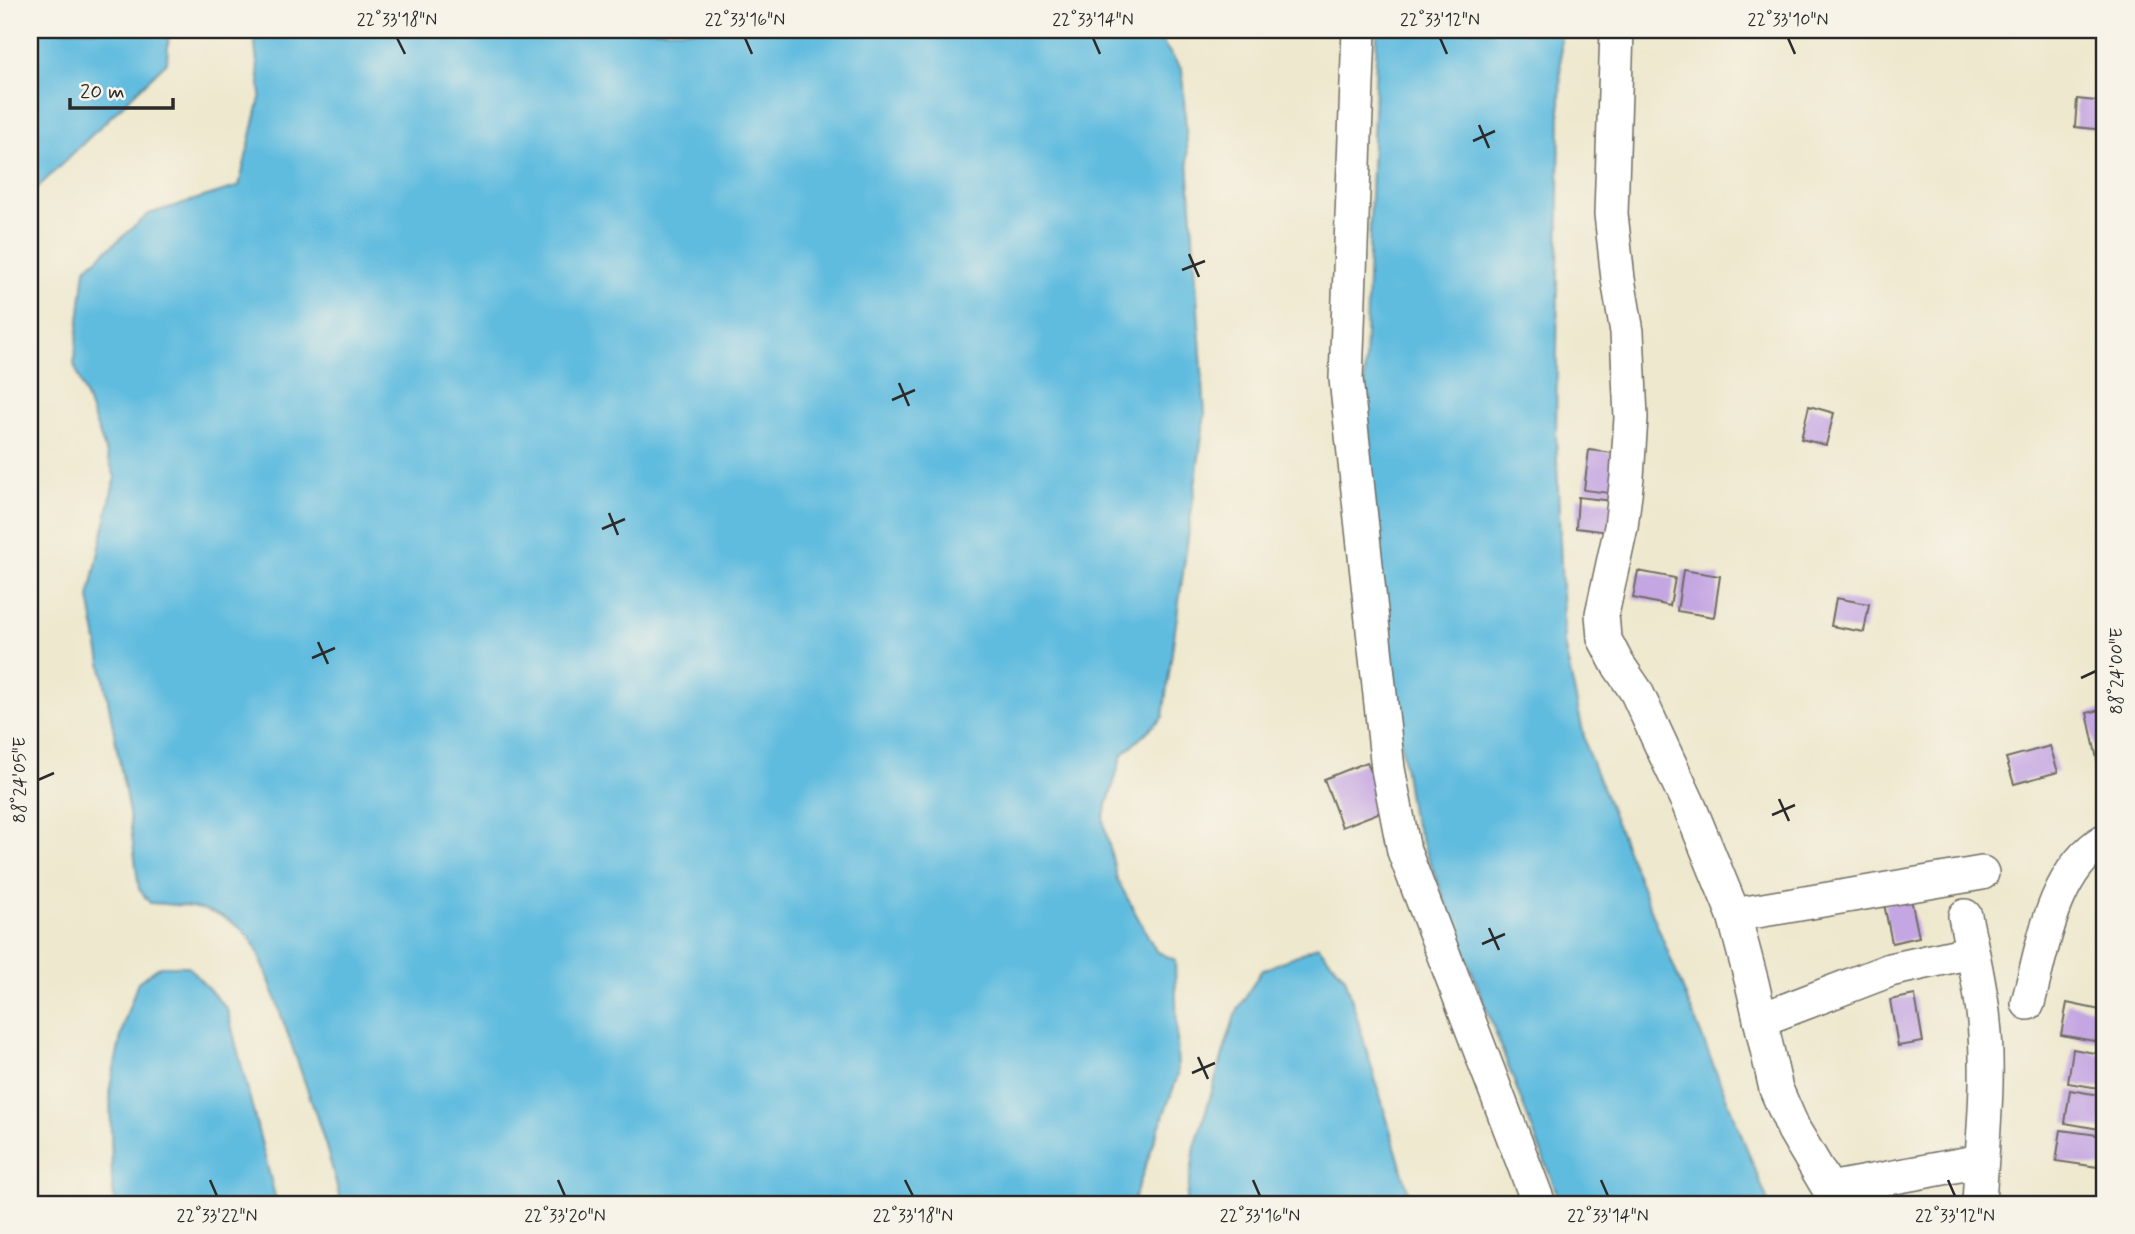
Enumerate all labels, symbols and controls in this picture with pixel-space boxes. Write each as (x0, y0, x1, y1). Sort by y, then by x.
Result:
text: 22°33'18"N (357, 8, 437, 32)
text: 22°33'16"N (705, 8, 785, 32)
text: 22°33'14"N (1052, 8, 1134, 32)
text: 22°33'12"N (1400, 8, 1480, 32)
text: 22°33'10"N (1748, 8, 1828, 32)
scale bar (70, 66, 173, 110)
text: 20 m (80, 78, 125, 106)
text: 88°24'00"E (2105, 627, 2129, 715)
text: 88°24'05"E (8, 737, 32, 823)
text: 22°33'22"N (177, 1204, 257, 1228)
text: 22°33'20"N (524, 1204, 606, 1228)
text: 22°33'18"N (873, 1204, 953, 1228)
text: 22°33'16"N (1220, 1204, 1300, 1228)
text: 22°33'14"N (1567, 1204, 1649, 1228)
text: 22°33'12"N (1915, 1204, 1995, 1228)

